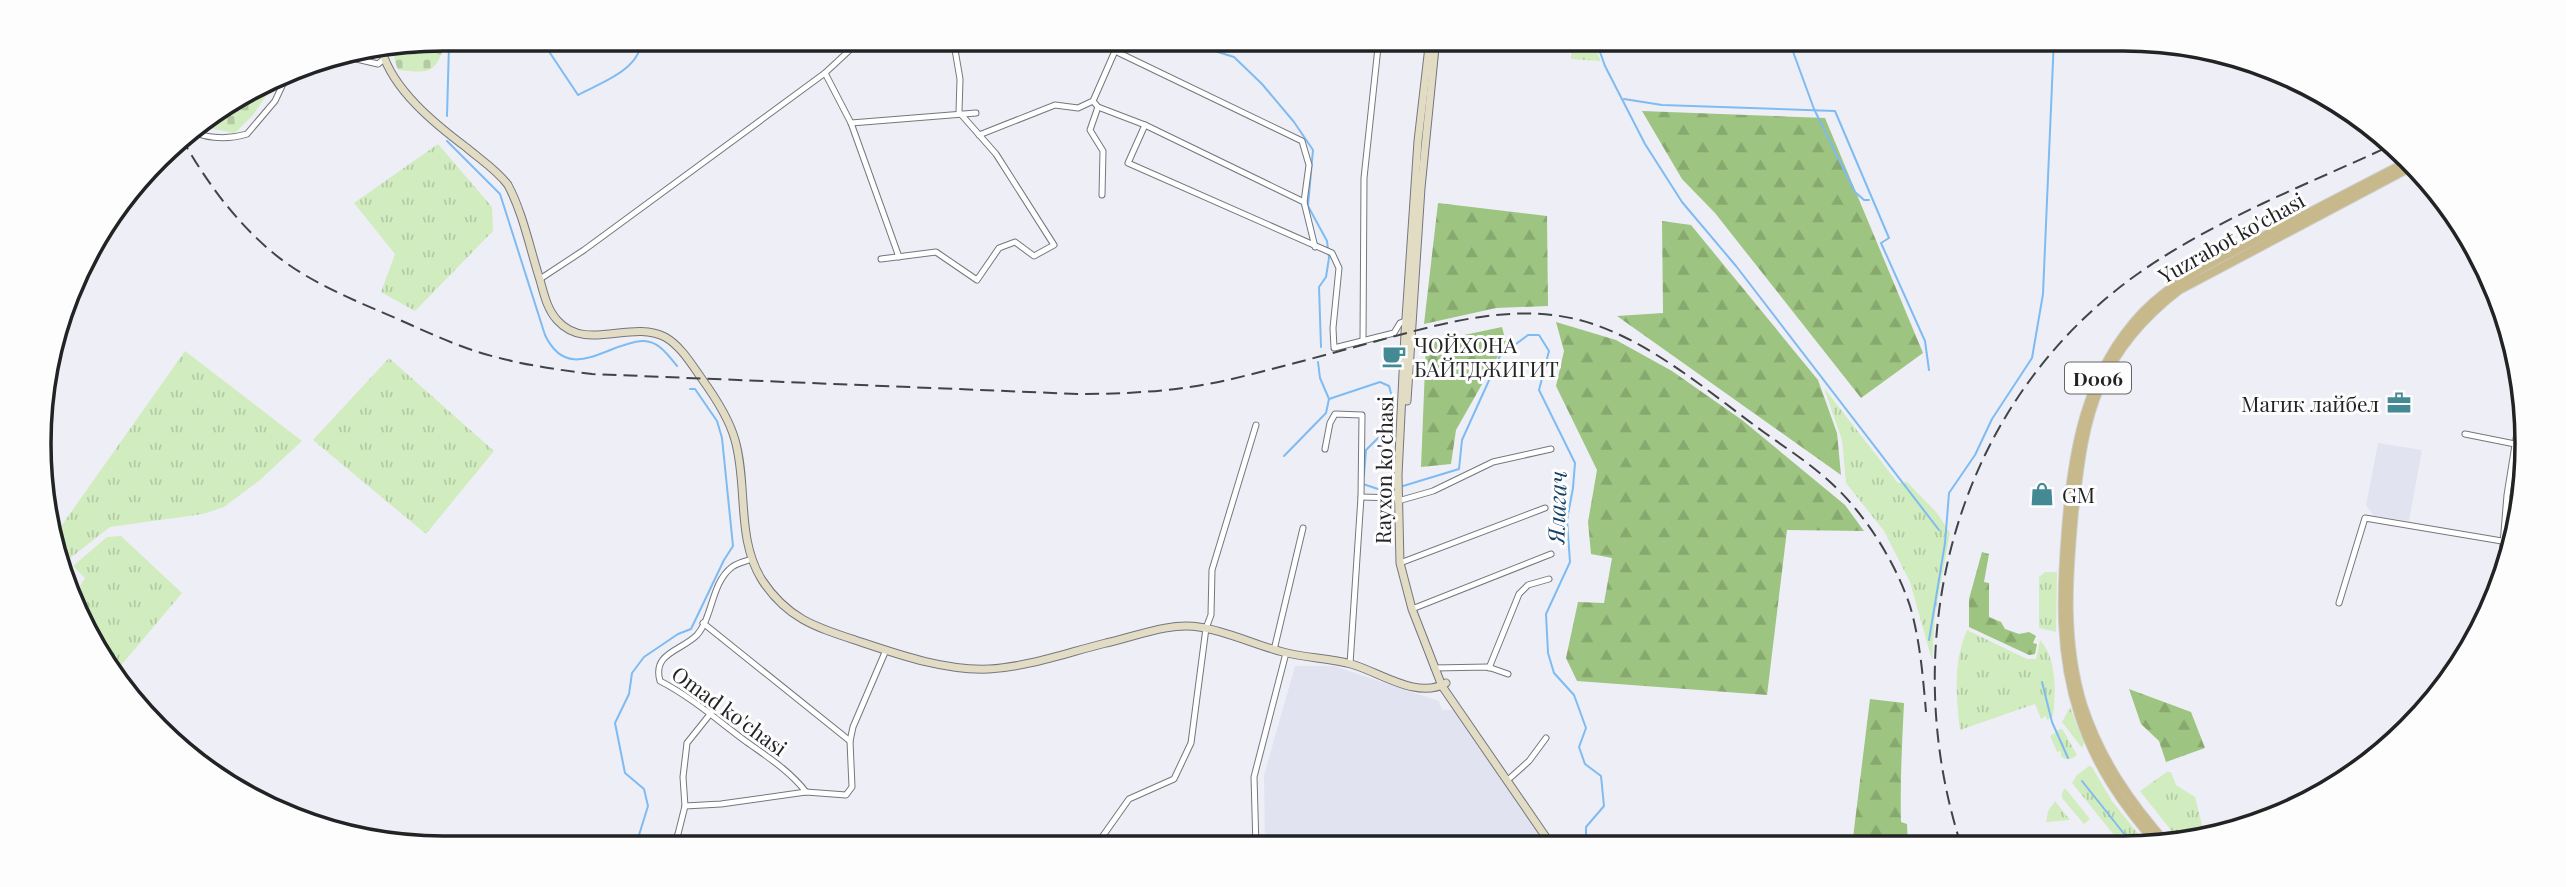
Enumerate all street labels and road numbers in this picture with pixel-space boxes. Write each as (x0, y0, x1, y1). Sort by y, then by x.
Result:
street label: Yuzrabot ko'chasi (2152, 185, 2309, 289)
road number: D006 (2065, 362, 2131, 394)
street label: Rayxon ko'chasi (1368, 396, 1398, 544)
street label: Omad ko'chasi (667, 659, 793, 761)

